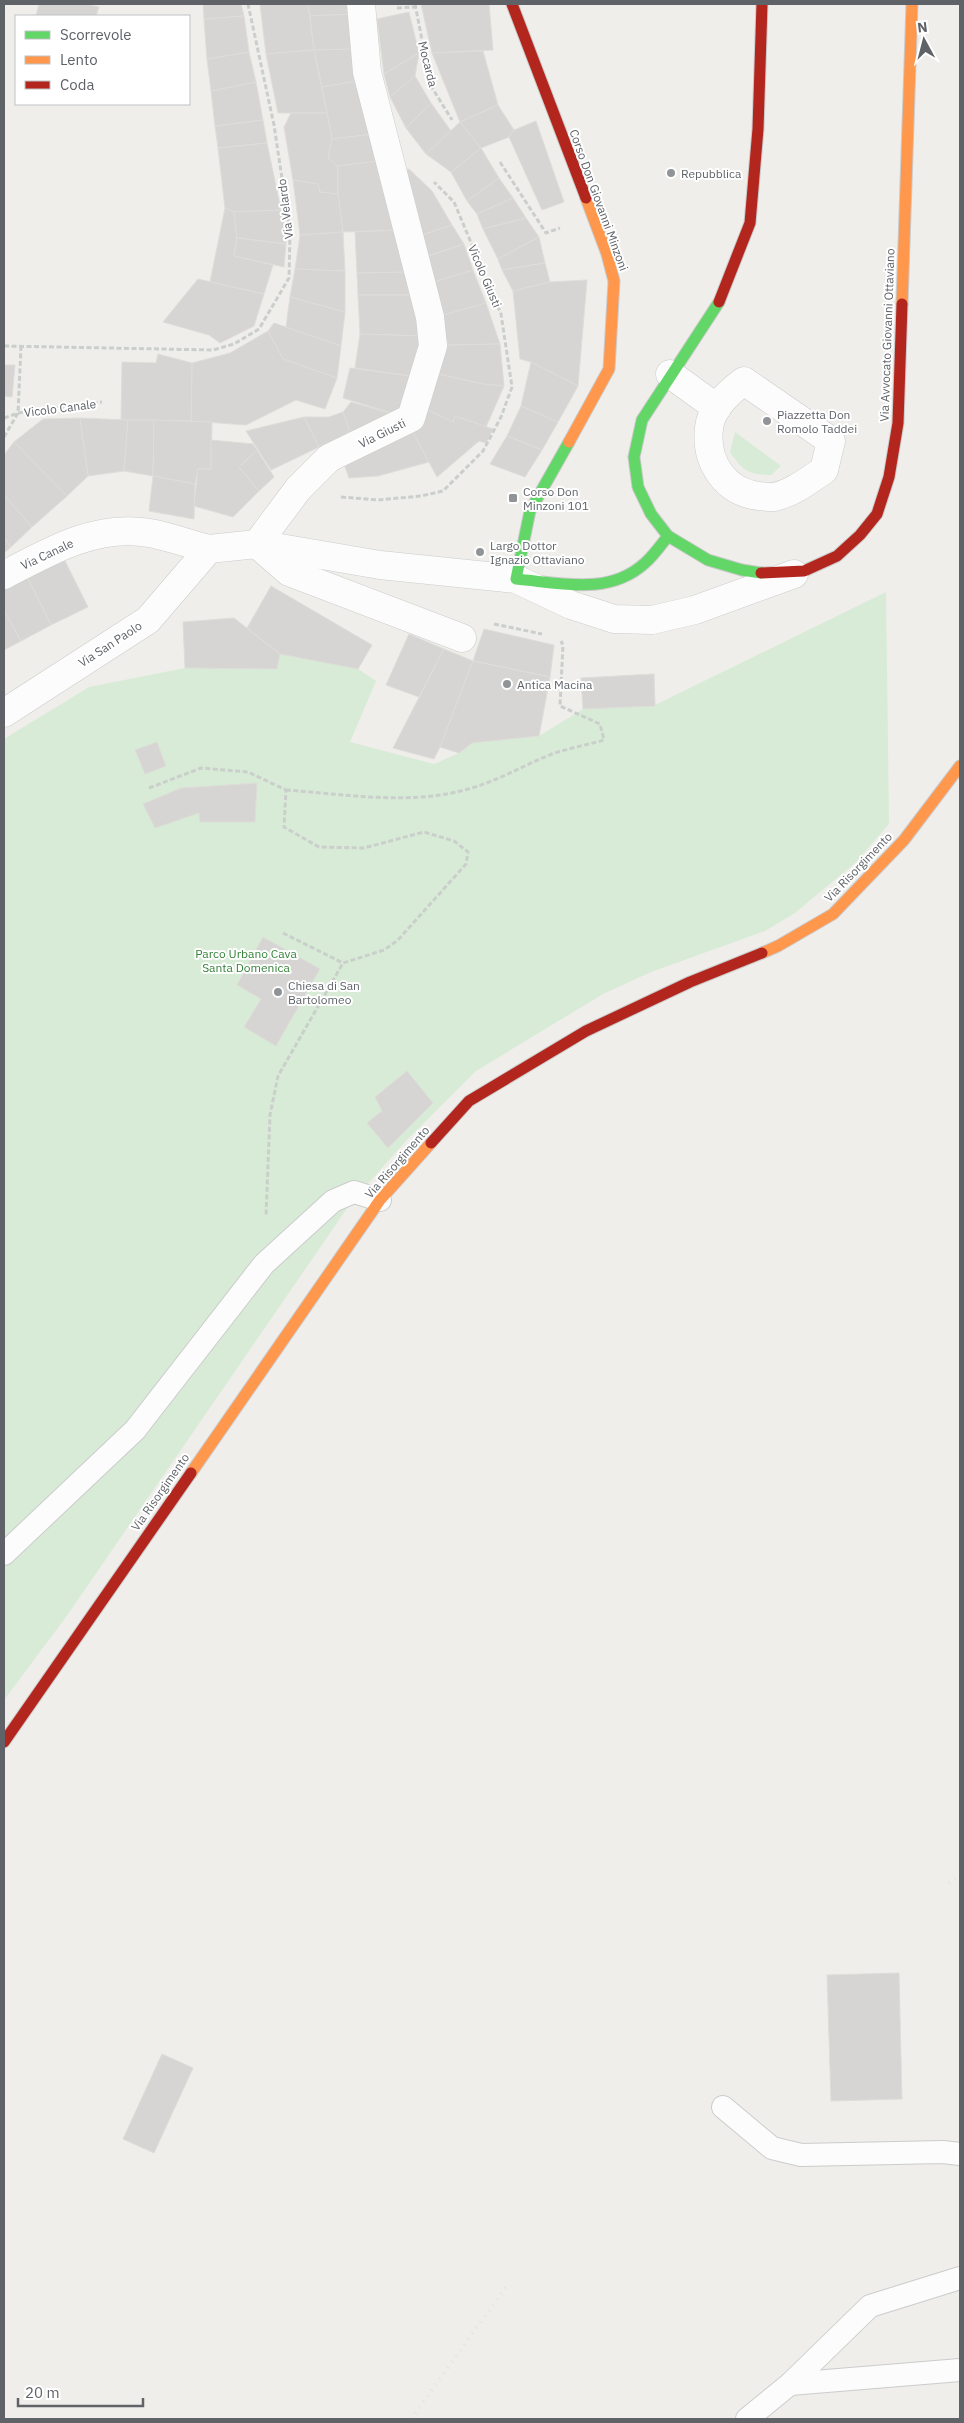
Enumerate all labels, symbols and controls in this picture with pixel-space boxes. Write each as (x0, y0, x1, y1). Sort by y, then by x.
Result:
legend (15, 15, 190, 105)
north arrow (899, 15, 949, 65)
text: N (916, 18, 929, 37)
text: Scorrevole (60, 25, 132, 44)
street label: Mocarda (415, 40, 441, 89)
text: Lento (60, 50, 98, 69)
text: Coda (60, 75, 94, 94)
street label: Corso Don Giovanni Minzoni (566, 127, 632, 273)
place label: Repubblica (681, 166, 742, 181)
marker: Repubblica (665, 167, 677, 179)
street label: Via Velardo (274, 178, 296, 240)
street label: Vicolo Giusti (465, 242, 505, 310)
street label: Via Avvocato Giovanni Ottaviano (876, 248, 898, 422)
street label: Vicolo Canale (23, 396, 97, 420)
place label: Piazzetta Don Romolo Taddei (777, 407, 857, 436)
street label: Via Giusti (356, 415, 408, 451)
marker: Piazzetta Don Romolo Taddei (761, 415, 773, 427)
place label: Corso Don Minzoni 101 (523, 484, 589, 513)
marker: Corso Don Minzoni 101 (507, 492, 519, 504)
street label: Via Canale (18, 535, 76, 573)
place label: Largo Dottor Ignazio Ottaviano (490, 538, 585, 567)
marker: Largo Dottor Ignazio Ottaviano (474, 546, 486, 558)
street label: Via San Paolo (75, 618, 145, 670)
place label: Antica Macina (517, 677, 593, 692)
marker: Antica Macina (501, 678, 513, 690)
street label: Via Risorgimento (821, 829, 895, 905)
park label: Parco Urbano Cava Santa Domenica (195, 946, 297, 975)
place label: Chiesa di San Bartolomeo (288, 978, 360, 1007)
marker: Chiesa di San Bartolomeo (272, 986, 284, 998)
street label: Via Risorgimento (361, 1123, 433, 1201)
street label: Via Risorgimento (128, 1450, 192, 1534)
scale bar (18, 2376, 142, 2408)
text: 20 m (25, 2383, 60, 2402)

